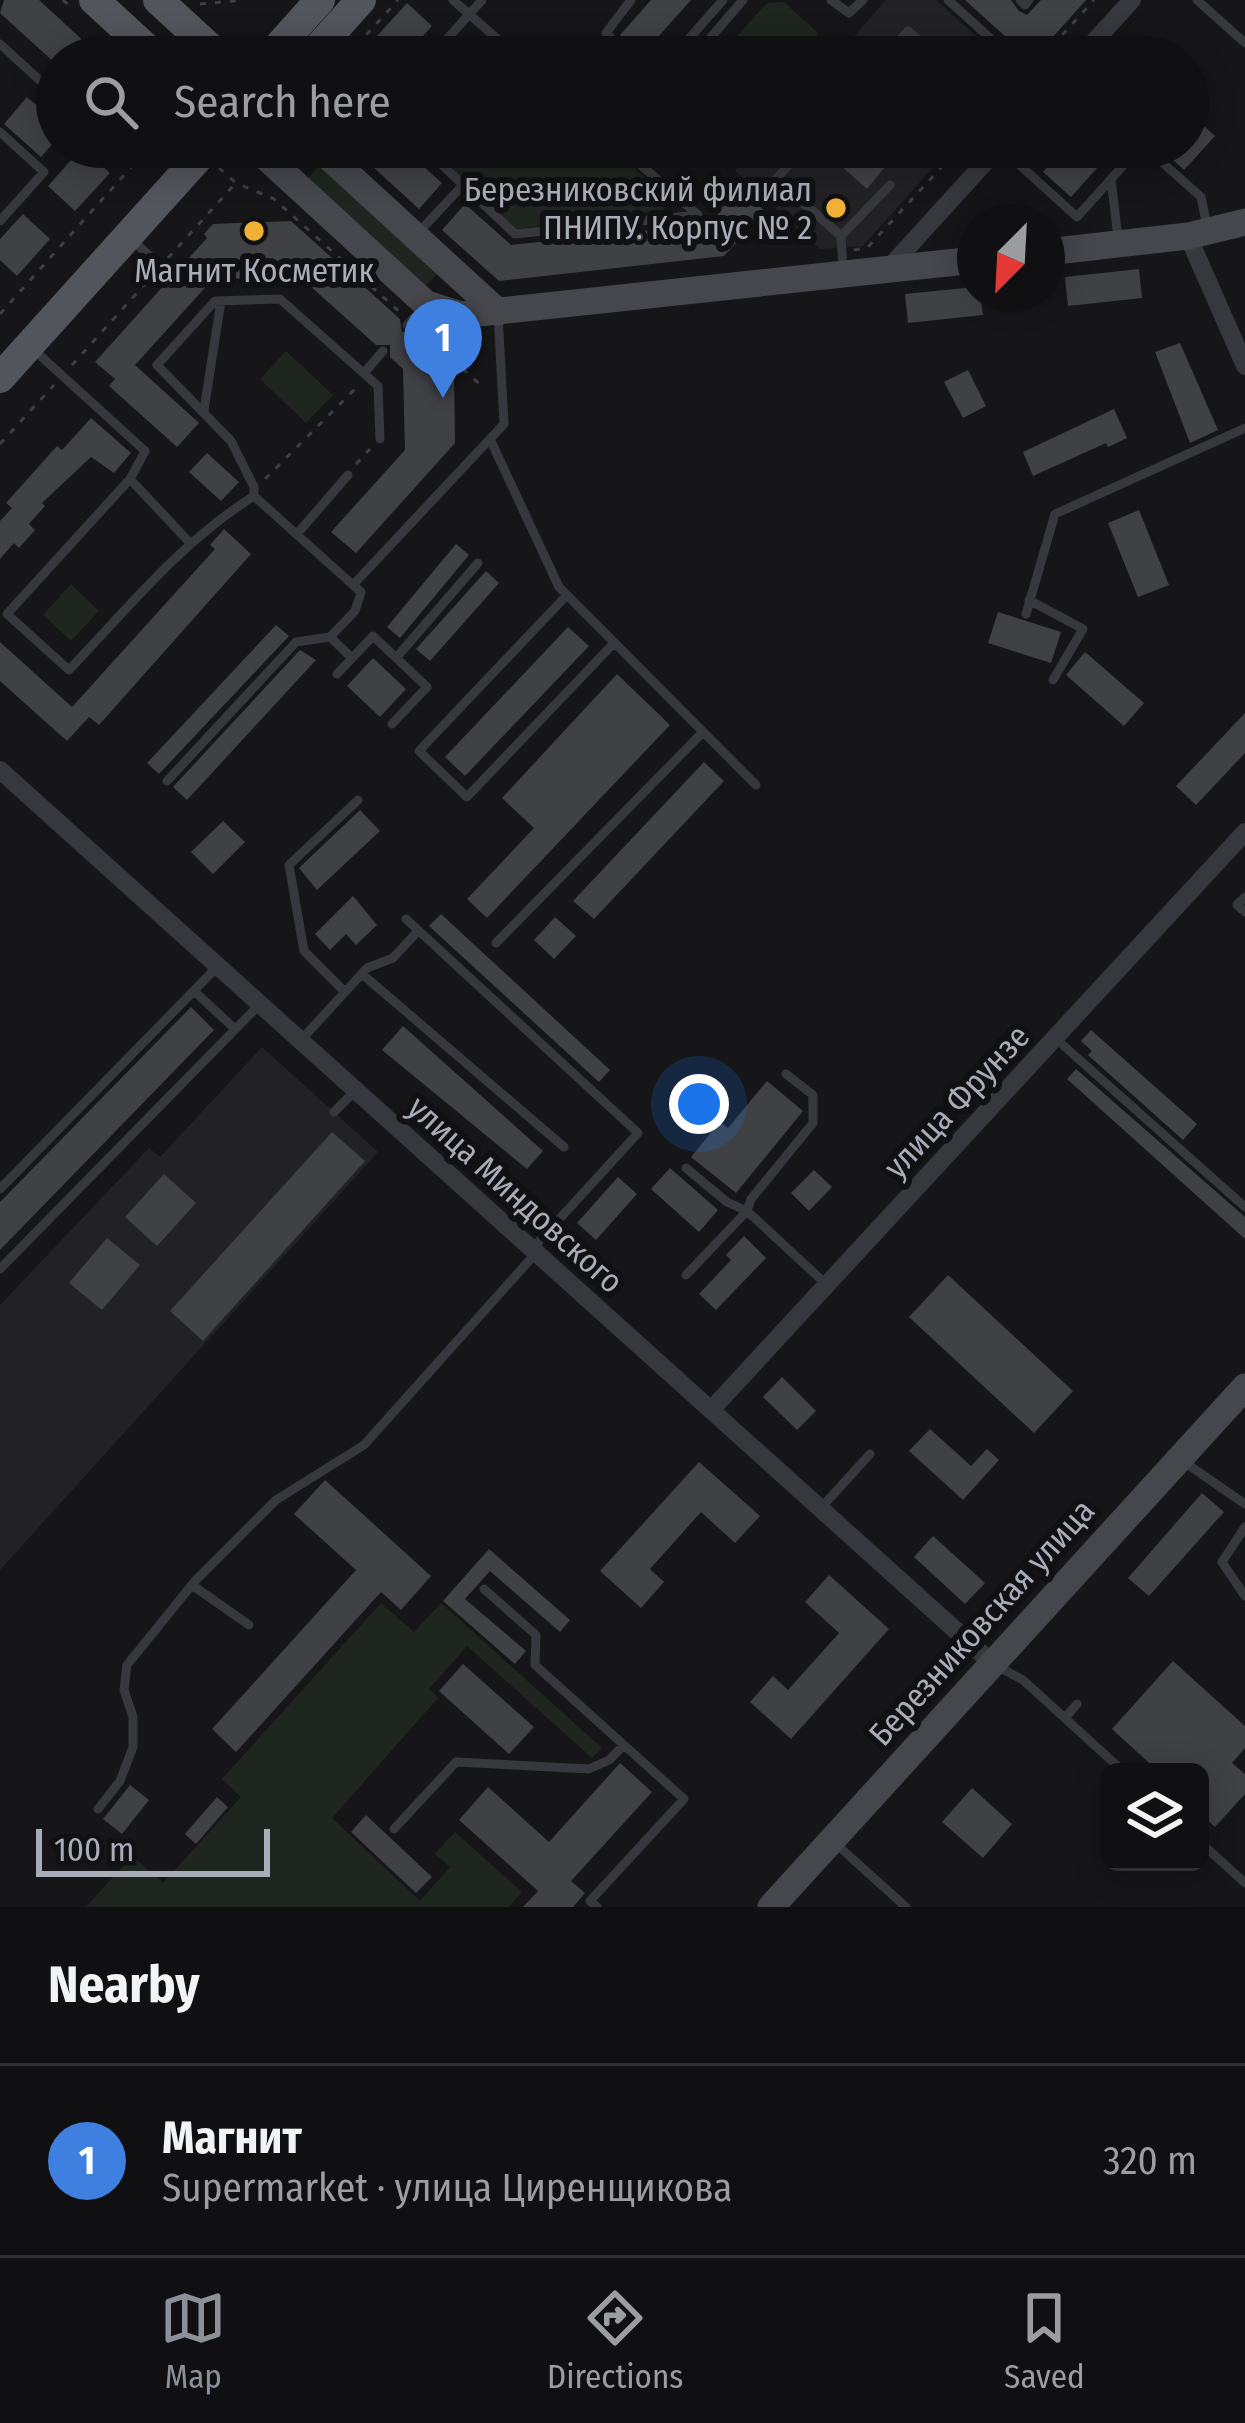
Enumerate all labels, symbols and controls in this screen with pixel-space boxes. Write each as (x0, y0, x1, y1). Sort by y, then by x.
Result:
search box (36, 36, 1209, 168)
icon: search (78, 69, 144, 135)
text: Search here (174, 75, 391, 129)
place label: Березниковский филиал ПНИПУ. Корпус № 2 (464, 170, 812, 248)
marker: Березниковский филиал ПНИПУ. Корпус № 2 (823, 195, 849, 221)
north arrow (957, 204, 1065, 312)
marker: Магнит Косметик (241, 218, 267, 244)
place label: Магнит Косметик (134, 251, 374, 291)
pin: 1 (404, 299, 482, 398)
street label: улица Фрунзе (876, 1017, 1038, 1187)
your location (669, 1074, 729, 1134)
street label: улица Миндовского (400, 1088, 631, 1302)
street label: Березниковская улица (861, 1491, 1103, 1754)
map controls (1101, 1763, 1209, 1871)
button: layers (1101, 1763, 1209, 1871)
scale bar (36, 1823, 270, 1876)
text: 100 m (54, 1830, 134, 1870)
text: Nearby (48, 1954, 200, 2016)
text: Магнит (162, 2111, 302, 2165)
text: 1 (79, 2138, 95, 2184)
text: 320 m (1103, 2138, 1197, 2184)
text: Supermarket · улица Циренщикова (162, 2165, 732, 2211)
tab: Map (160, 2285, 226, 2397)
tab: Directions (547, 2285, 683, 2397)
tab: Saved (1004, 2285, 1085, 2397)

